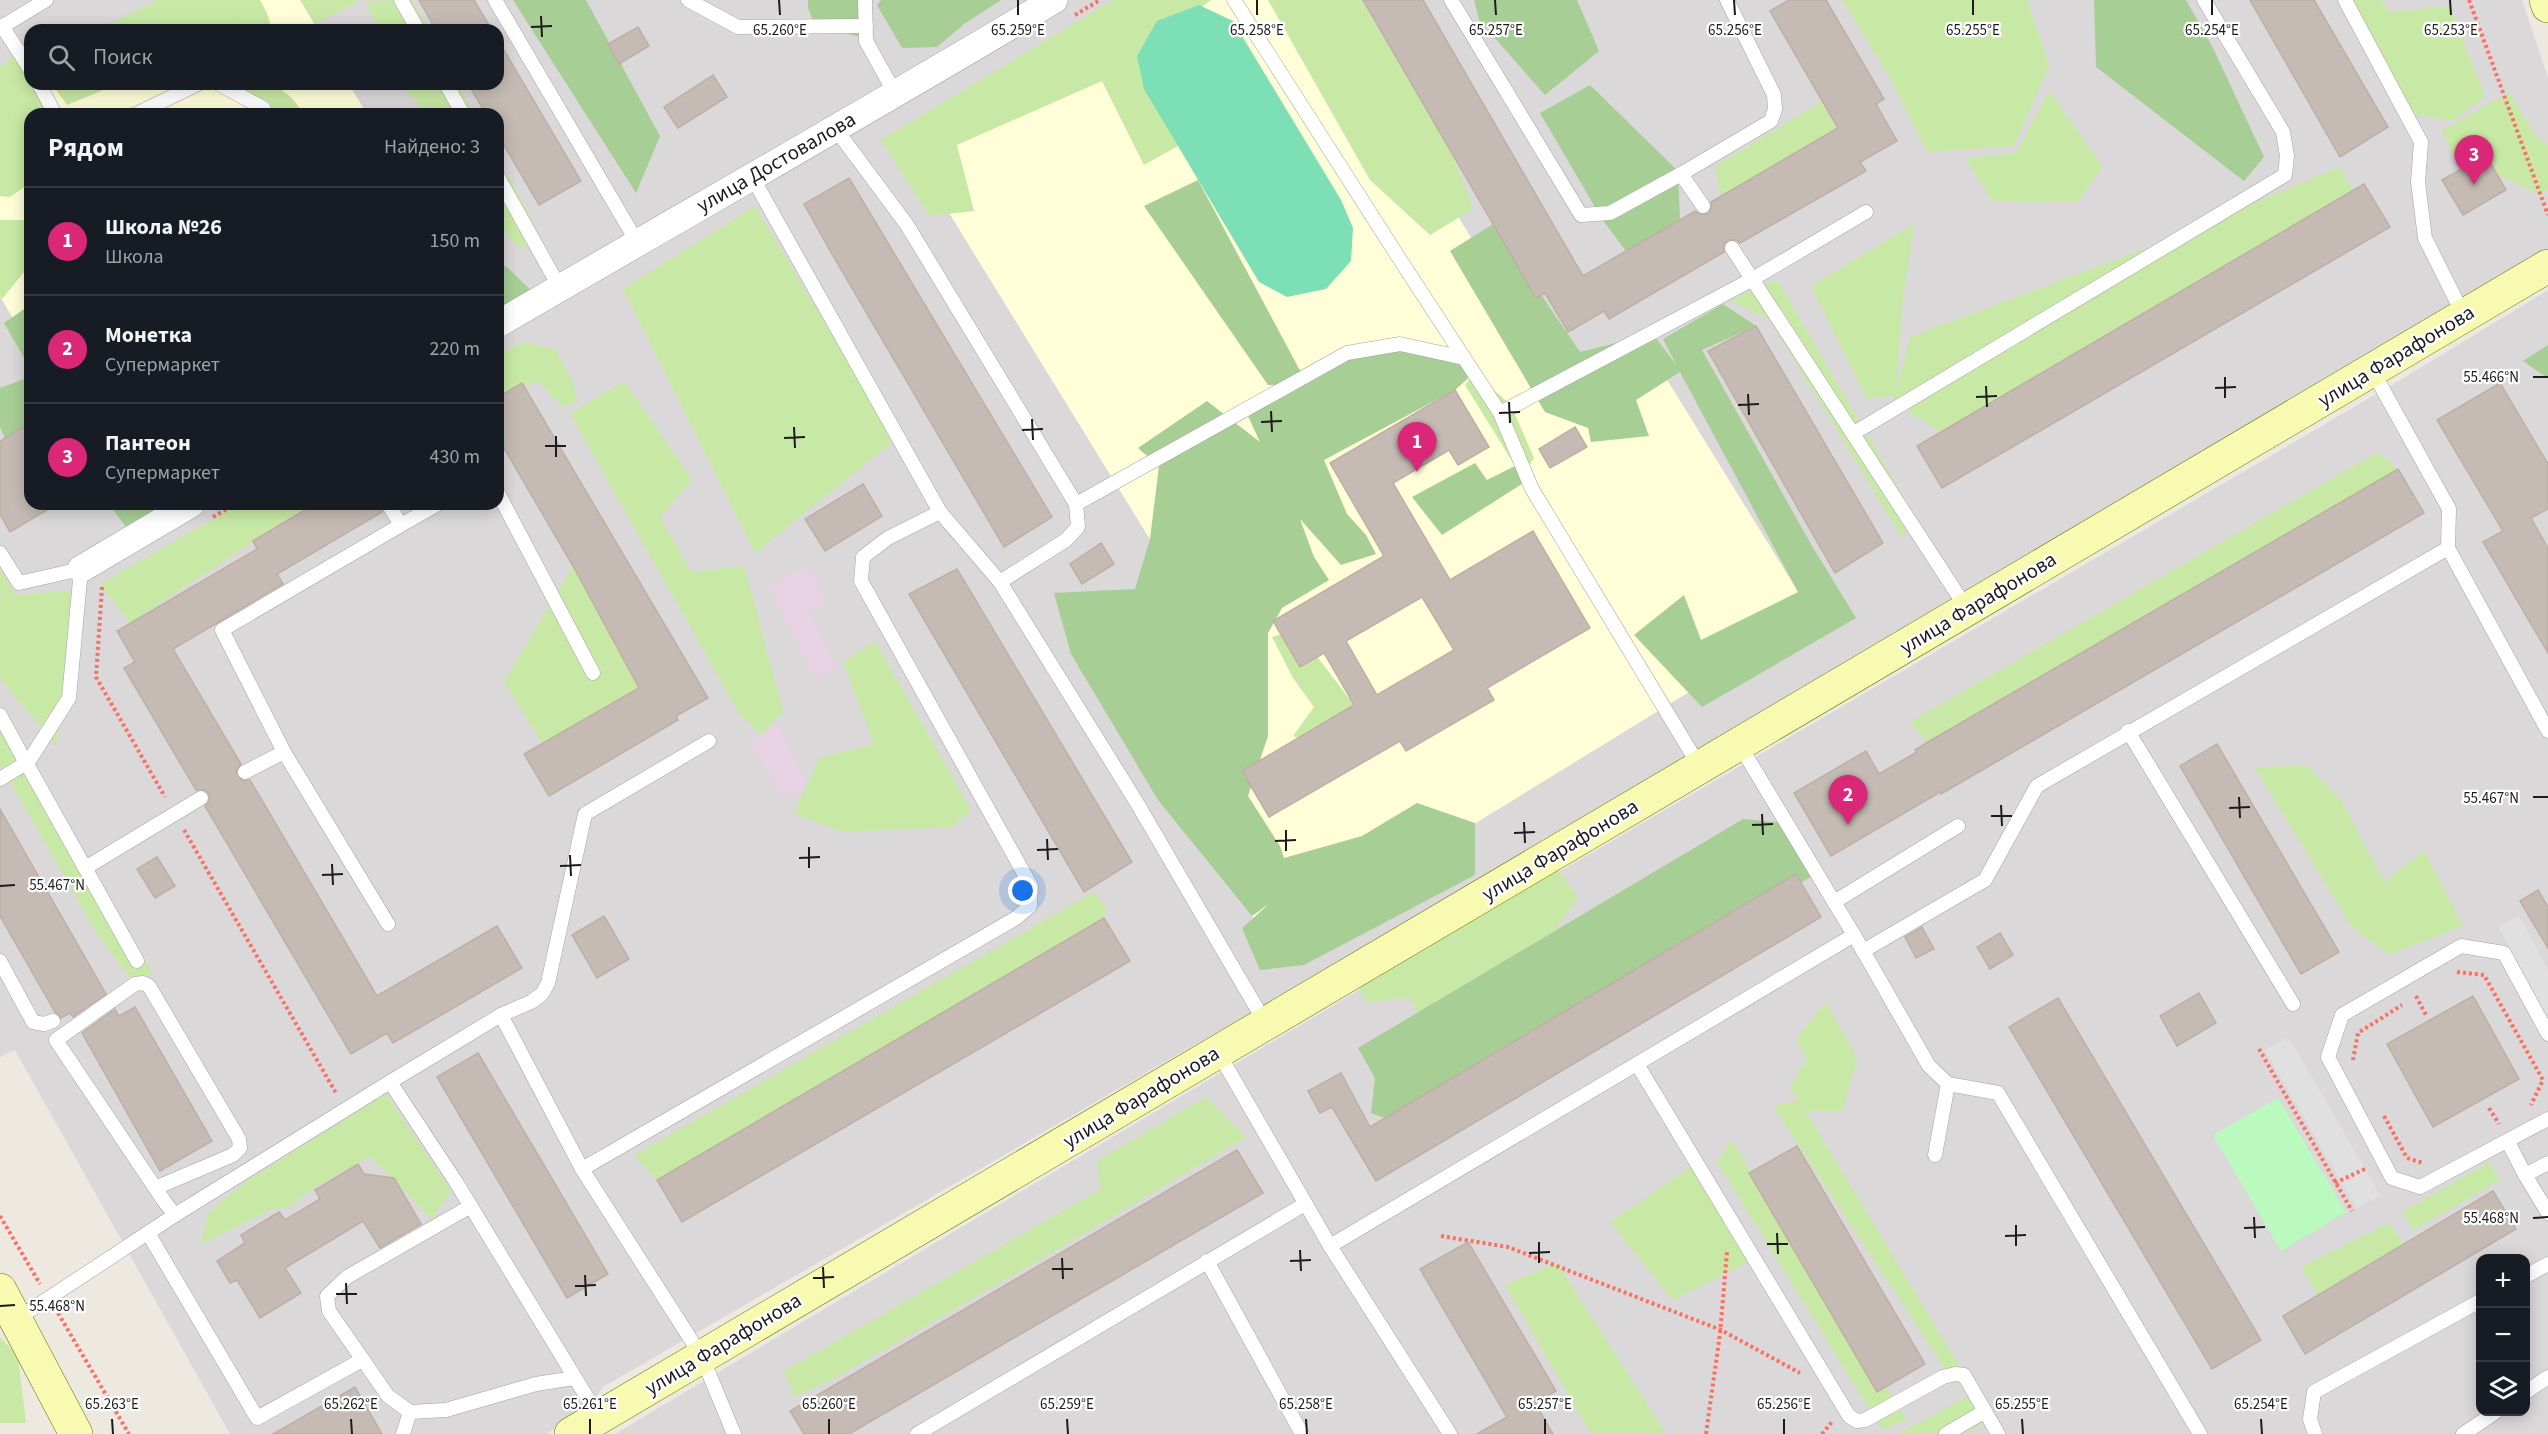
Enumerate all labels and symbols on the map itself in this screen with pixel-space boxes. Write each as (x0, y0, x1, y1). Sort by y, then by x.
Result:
text: 65.260°E (753, 20, 807, 41)
text: 65.259°E (991, 20, 1045, 41)
text: 65.258°E (1230, 20, 1284, 41)
text: 65.257°E (1469, 20, 1523, 41)
text: 65.256°E (1708, 20, 1762, 41)
text: 65.255°E (1946, 20, 2000, 41)
text: 65.254°E (2185, 20, 2239, 41)
text: 65.253°E (2424, 20, 2478, 41)
street label: улица Достовалова (691, 104, 861, 220)
pin: 3 (2454, 136, 2494, 185)
street label: улица Фарафонова (2312, 297, 2480, 415)
text: 55.466°N (2463, 367, 2519, 388)
pin: 1 (1398, 422, 1436, 472)
street label: улица Фарафонова (1894, 544, 2062, 662)
pin: 2 (1828, 776, 1868, 825)
text: 55.467°N (2463, 788, 2519, 809)
street label: улица Фарафонова (1476, 791, 1644, 909)
text: 55.467°N (29, 875, 85, 896)
your location (1008, 876, 1037, 905)
street label: улица Фарафонова (1057, 1038, 1225, 1156)
text: 55.468°N (2463, 1208, 2519, 1229)
street label: улица Фарафонова (639, 1285, 807, 1403)
text: 55.468°N (29, 1296, 85, 1317)
text: 65.263°E (85, 1394, 139, 1415)
text: 65.262°E (324, 1394, 378, 1415)
text: 65.261°E (563, 1394, 617, 1415)
text: 65.260°E (802, 1394, 856, 1415)
text: 65.259°E (1040, 1394, 1094, 1415)
text: 65.258°E (1279, 1394, 1333, 1415)
text: 65.257°E (1518, 1394, 1572, 1415)
text: 65.256°E (1757, 1394, 1811, 1415)
text: 65.255°E (1995, 1394, 2049, 1415)
text: 65.254°E (2234, 1394, 2288, 1415)

